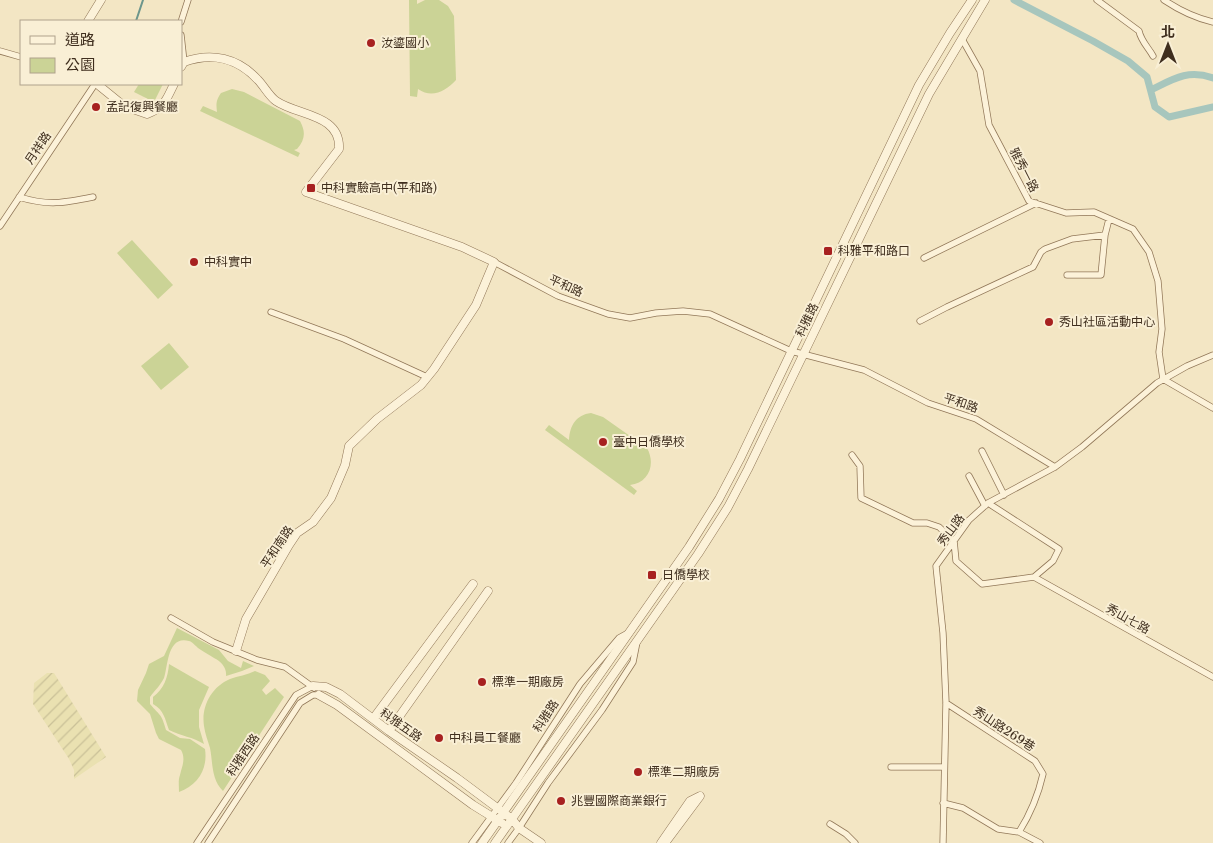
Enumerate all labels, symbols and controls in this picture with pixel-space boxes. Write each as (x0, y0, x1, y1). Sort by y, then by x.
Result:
legend (20, 20, 182, 85)
north arrow (1143, 20, 1193, 70)
text: 北 (1161, 23, 1175, 41)
text: 道路 (65, 30, 95, 49)
place label: 汝鎏國小 (381, 35, 429, 50)
marker: 汝鎏國小 (365, 37, 377, 49)
text: 公園 (65, 55, 95, 74)
place label: 孟記復興餐廳 (106, 99, 178, 114)
marker: 孟記復興餐廳 (90, 101, 102, 113)
street label: 月祥路 (21, 129, 54, 167)
street label: 雅秀一路 (1007, 145, 1042, 195)
place label: 中科實驗高中(平和路) (321, 180, 437, 195)
marker: 中科實驗高中(平和路) (305, 182, 317, 194)
place label: 科雅平和路口 (838, 243, 910, 258)
marker: 科雅平和路口 (822, 245, 834, 257)
place label: 中科實中 (204, 254, 252, 269)
marker: 中科實中 (188, 256, 200, 268)
street label: 平和路 (547, 271, 586, 300)
street label: 科雅路 (792, 300, 821, 339)
place label: 秀山社區活動中心 (1059, 314, 1155, 329)
marker: 秀山社區活動中心 (1043, 316, 1055, 328)
street label: 平和路 (942, 390, 981, 415)
place label: 臺中日僑學校 (613, 434, 685, 449)
marker: 臺中日僑學校 (597, 436, 609, 448)
street label: 秀山路 (934, 511, 967, 549)
street label: 平和南路 (257, 523, 296, 571)
place label: 日僑學校 (662, 567, 710, 582)
marker: 日僑學校 (646, 569, 658, 581)
street label: 秀山七路 (1104, 600, 1153, 637)
place label: 標準一期廠房 (492, 674, 564, 689)
marker: 標準一期廠房 (476, 676, 488, 688)
street label: 科雅路 (529, 697, 562, 735)
street label: 秀山路269巷 (970, 703, 1038, 754)
street label: 科雅五路 (377, 705, 425, 745)
place label: 中科員工餐廳 (449, 730, 521, 745)
street label: 科雅西路 (223, 731, 262, 779)
marker: 中科員工餐廳 (433, 732, 445, 744)
place label: 標準二期廠房 (648, 764, 720, 779)
marker: 標準二期廠房 (632, 766, 644, 778)
place label: 兆豐國際商業銀行 (571, 793, 667, 808)
marker: 兆豐國際商業銀行 (555, 795, 567, 807)

